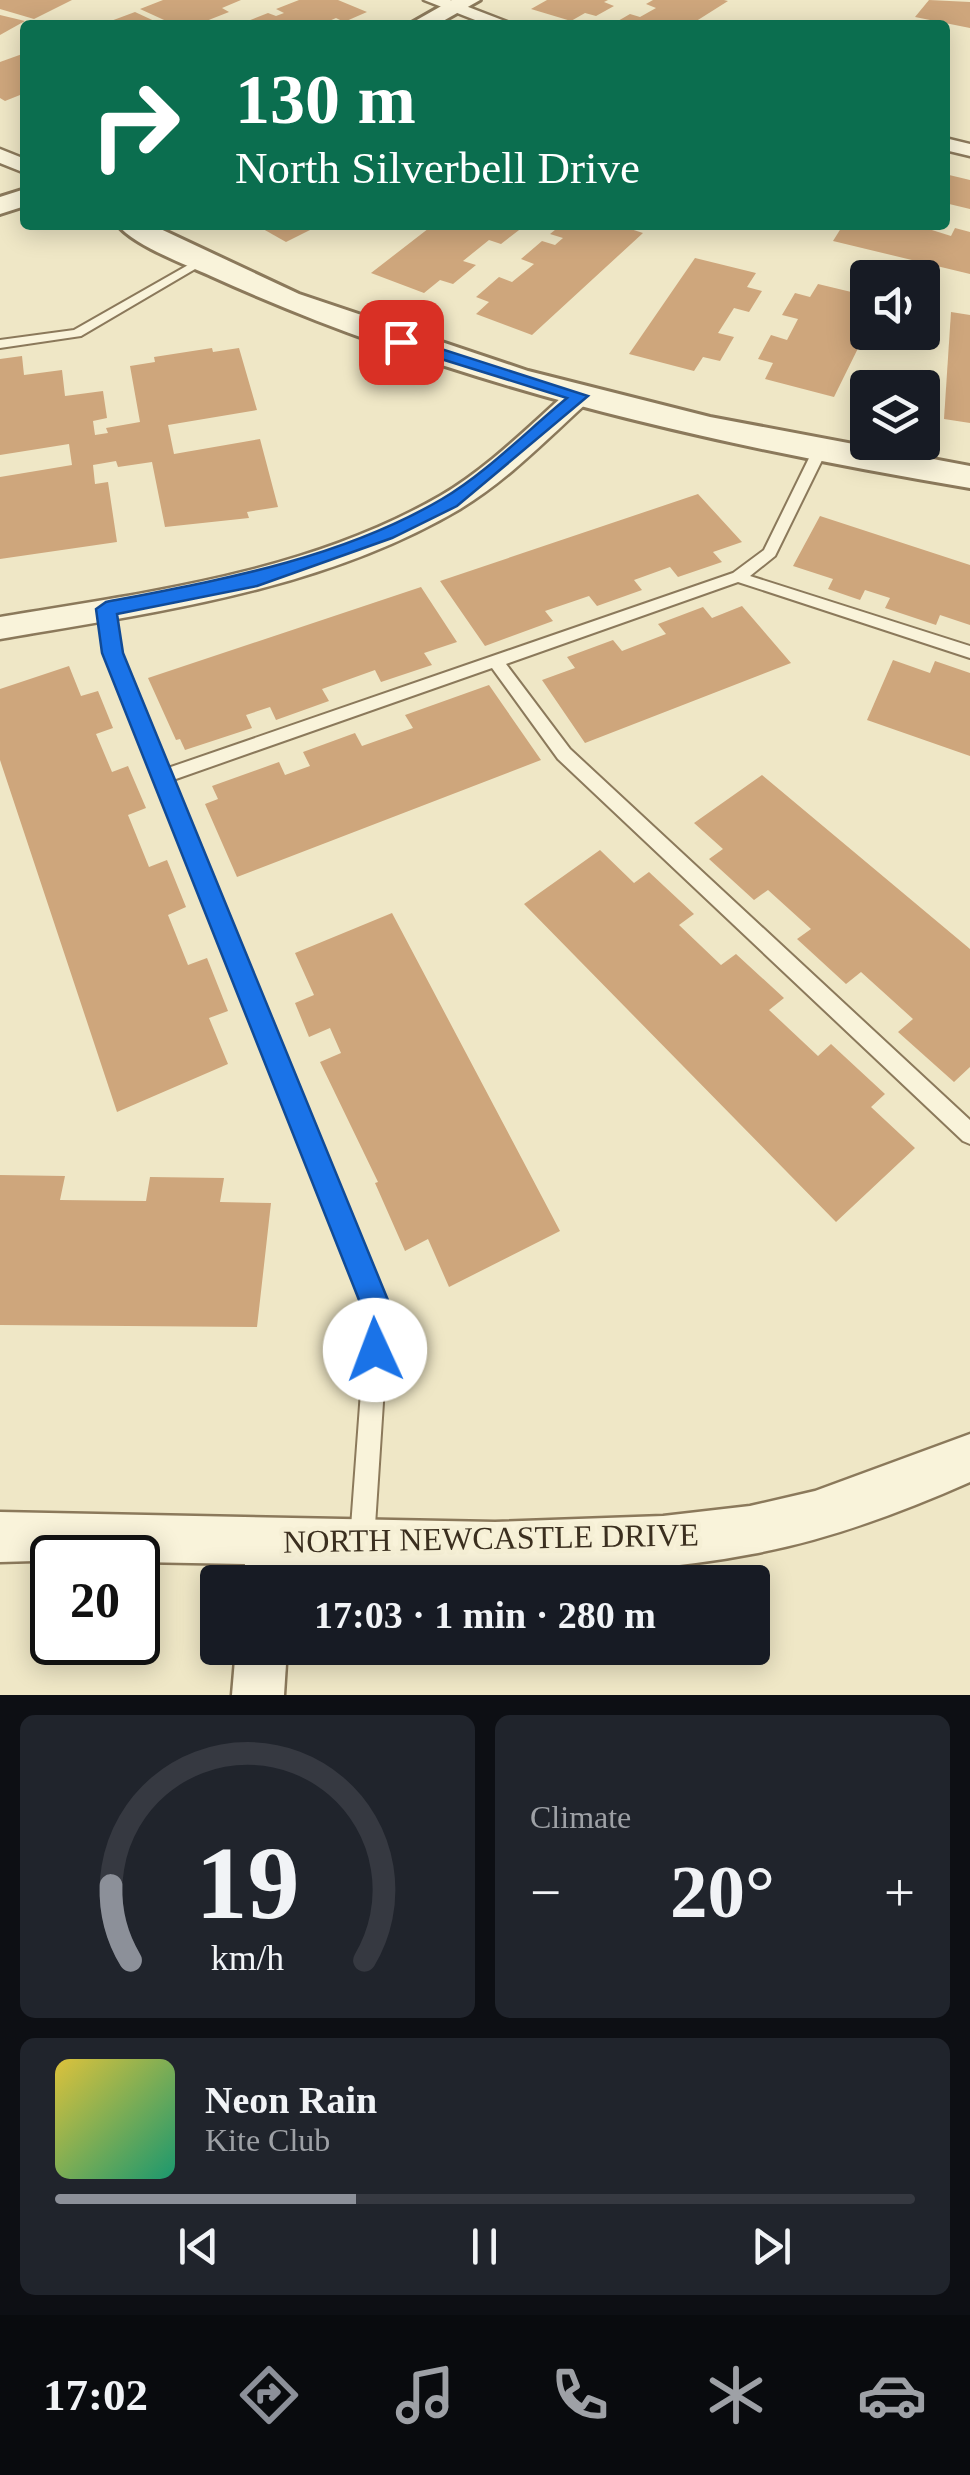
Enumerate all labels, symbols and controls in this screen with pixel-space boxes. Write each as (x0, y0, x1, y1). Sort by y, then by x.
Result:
icon: right (70, 60, 200, 190)
text: 130 m (235, 61, 416, 138)
text: North Silverbell Drive (235, 143, 640, 193)
map controls (850, 260, 940, 460)
button: sound (850, 260, 940, 350)
pin (359, 300, 444, 385)
icon: arrive (374, 315, 429, 370)
button: layers (850, 370, 940, 460)
position arrow (323, 1298, 427, 1402)
street label: NORTH NEWCASTLE DRIVE (283, 1516, 699, 1560)
speed limit sign: 20 (30, 1535, 160, 1665)
text: 17:03 · 1 min · 280 m (314, 1594, 656, 1636)
text: Climate (530, 1799, 631, 1835)
text: 19 (196, 1825, 300, 1940)
text: 20° (670, 1850, 775, 1933)
text: − (530, 1862, 561, 1923)
text: + (884, 1862, 915, 1923)
text: km/h (211, 1938, 284, 1978)
text: Neon Rain (205, 2079, 377, 2121)
text: Kite Club (205, 2122, 330, 2158)
icon: previous (171, 2219, 226, 2274)
icon: pause (457, 2219, 512, 2274)
icon: next (744, 2219, 799, 2274)
icon: directions (234, 2360, 304, 2430)
icon: music (390, 2360, 460, 2430)
icon: phone (545, 2360, 615, 2430)
icon: climate (701, 2360, 771, 2430)
icon: car (857, 2360, 927, 2430)
text: 17:02 (43, 2370, 148, 2420)

